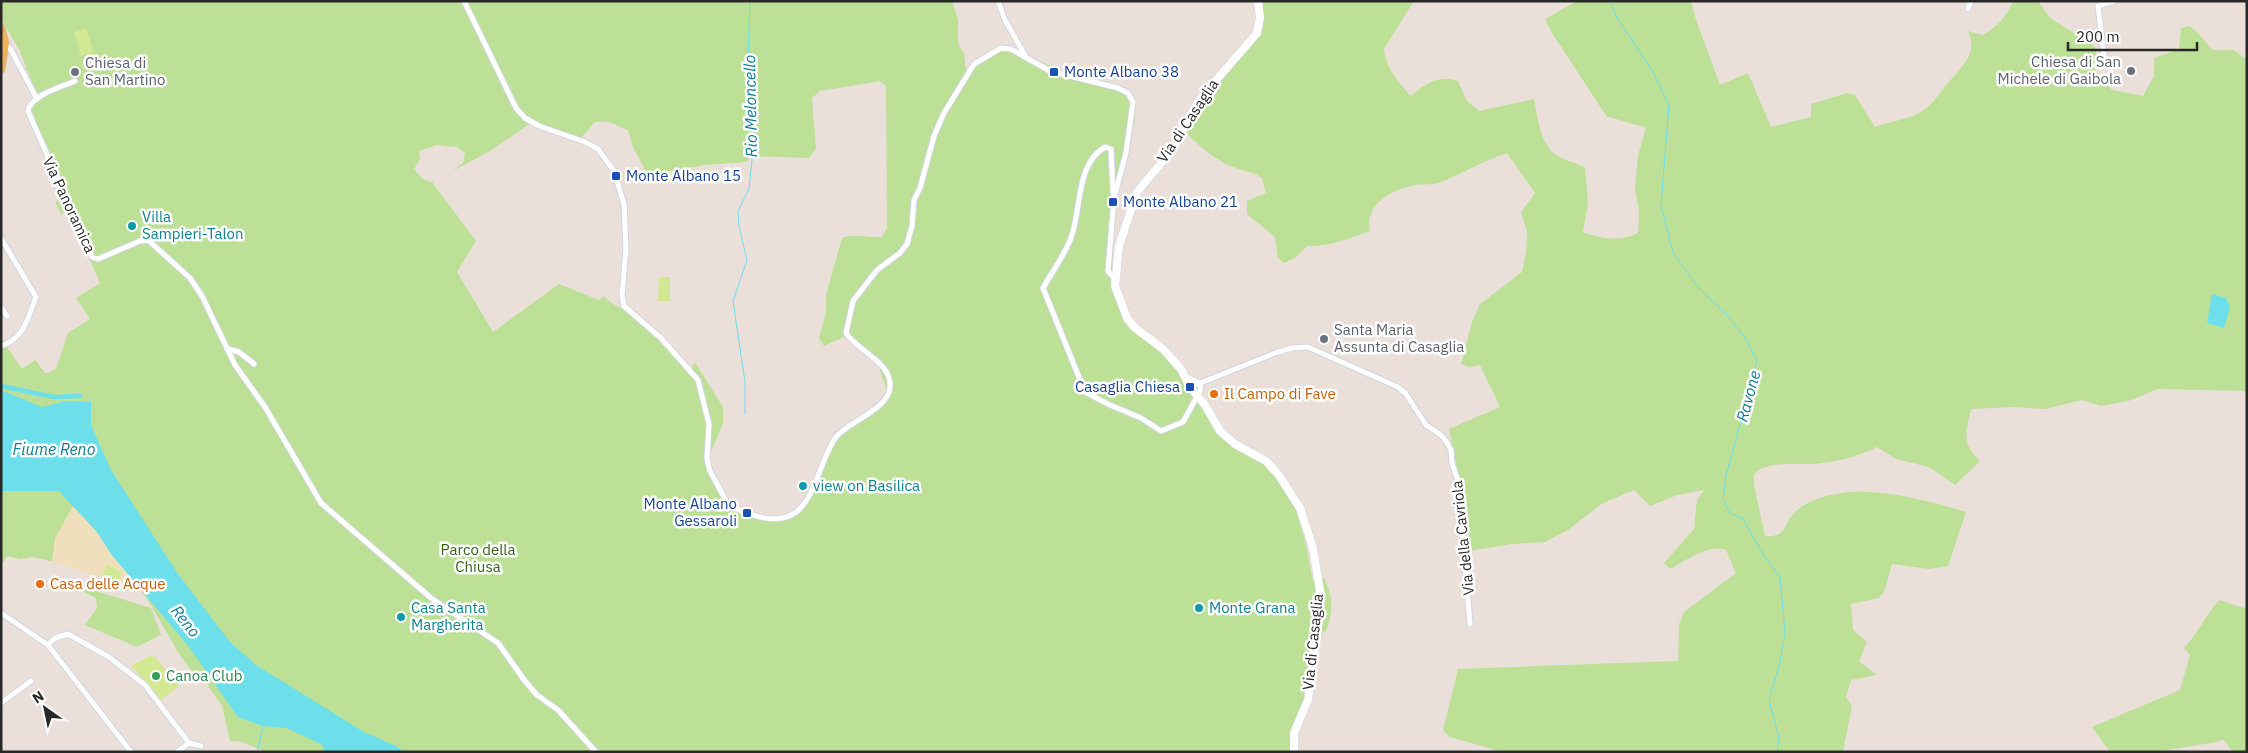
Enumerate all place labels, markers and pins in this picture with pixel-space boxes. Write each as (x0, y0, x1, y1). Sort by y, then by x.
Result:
place label: Chiesa di San Michele di Gaibola (1998, 52, 2121, 88)
place label: Chiesa di San Martino (85, 53, 165, 89)
place label: Monte Albano 38 (1064, 62, 1179, 81)
marker: Chiesa di San Michele di Gaibola (2125, 65, 2137, 77)
marker: Chiesa di San Martino (69, 66, 81, 78)
marker: Monte Albano 38 (1048, 66, 1060, 78)
place label: Monte Albano 15 (626, 166, 741, 185)
marker: Monte Albano 15 (610, 170, 622, 182)
place label: Monte Albano 21 (1123, 192, 1238, 211)
marker: Monte Albano 21 (1107, 196, 1119, 208)
place label: Villa Sampieri-Talon (142, 207, 244, 243)
marker: Villa Sampieri-Talon (126, 220, 138, 232)
place label: Santa Maria Assunta di Casaglia (1334, 320, 1464, 356)
marker: Santa Maria Assunta di Casaglia (1318, 333, 1330, 345)
place label: Casaglia Chiesa (1075, 377, 1180, 396)
marker: Casaglia Chiesa (1184, 381, 1196, 393)
place label: Il Campo di Fave (1224, 384, 1336, 403)
marker: Il Campo di Fave (1208, 388, 1220, 400)
place label: view on Basilica (813, 476, 920, 495)
marker: view on Basilica (797, 480, 809, 492)
place label: Monte Albano Gessaroli (644, 494, 737, 530)
marker: Monte Albano Gessaroli (741, 507, 753, 519)
place label: Casa delle Acque (50, 574, 166, 593)
marker: Casa delle Acque (34, 578, 46, 590)
place label: Casa Santa Margherita (411, 598, 486, 634)
place label: Monte Grana (1209, 598, 1296, 617)
marker: Monte Grana (1193, 602, 1205, 614)
marker: Casa Santa Margherita (395, 611, 407, 623)
place label: Canoa Club (166, 666, 242, 685)
marker: Canoa Club (150, 670, 162, 682)

